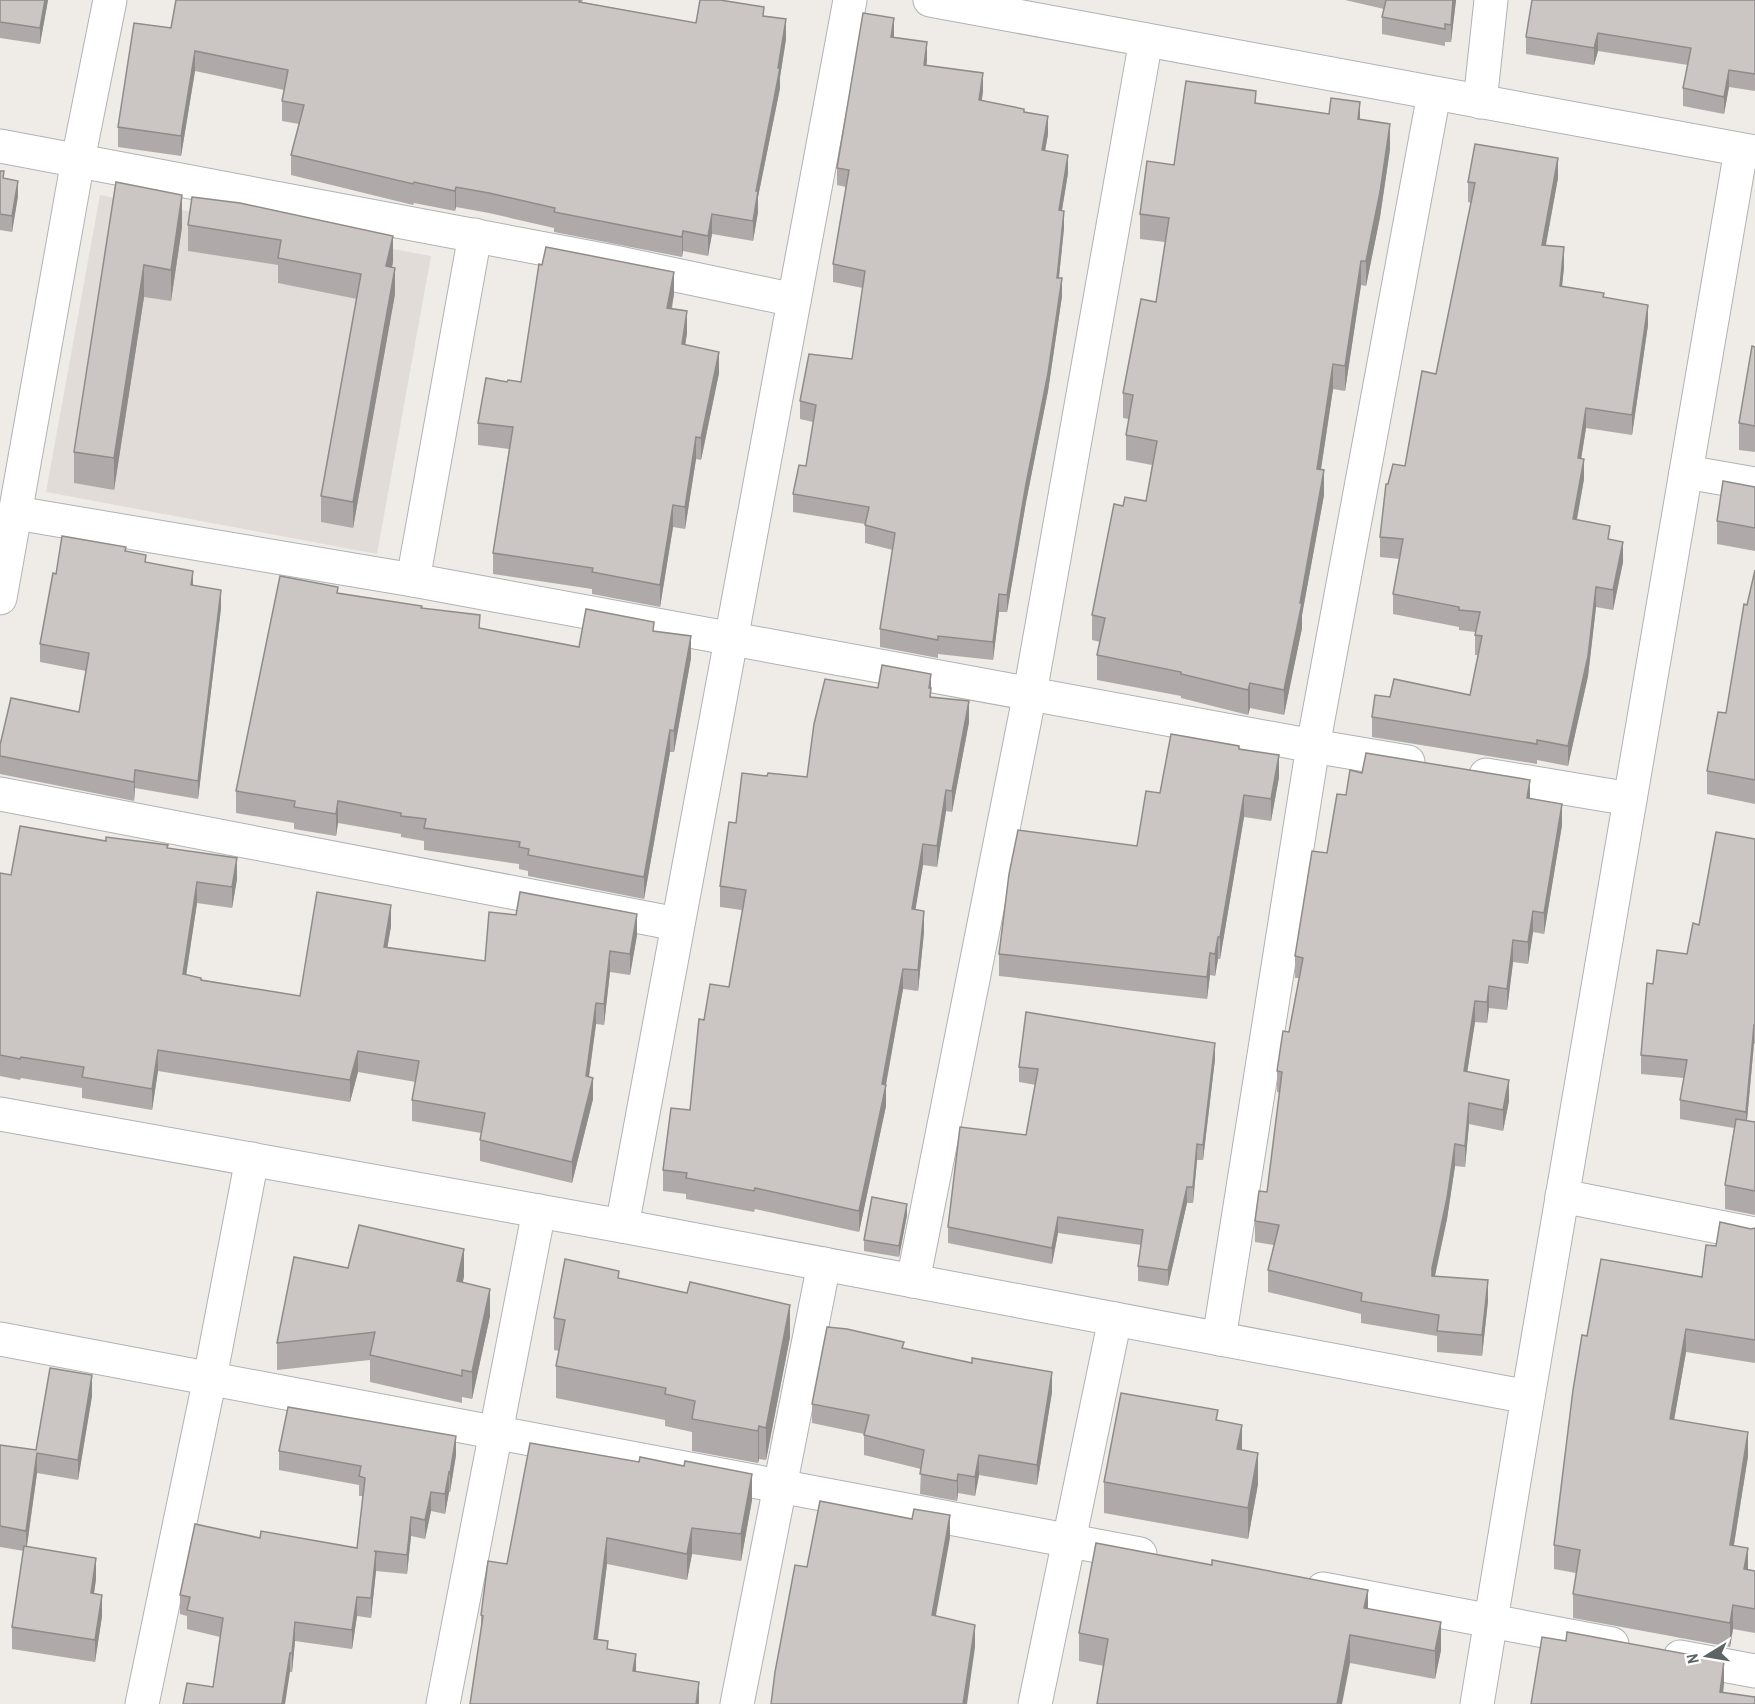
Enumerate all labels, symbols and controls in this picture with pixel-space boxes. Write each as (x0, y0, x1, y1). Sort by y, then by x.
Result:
north arrow (1677, 1626, 1737, 1686)
text: N (1681, 1652, 1704, 1666)

